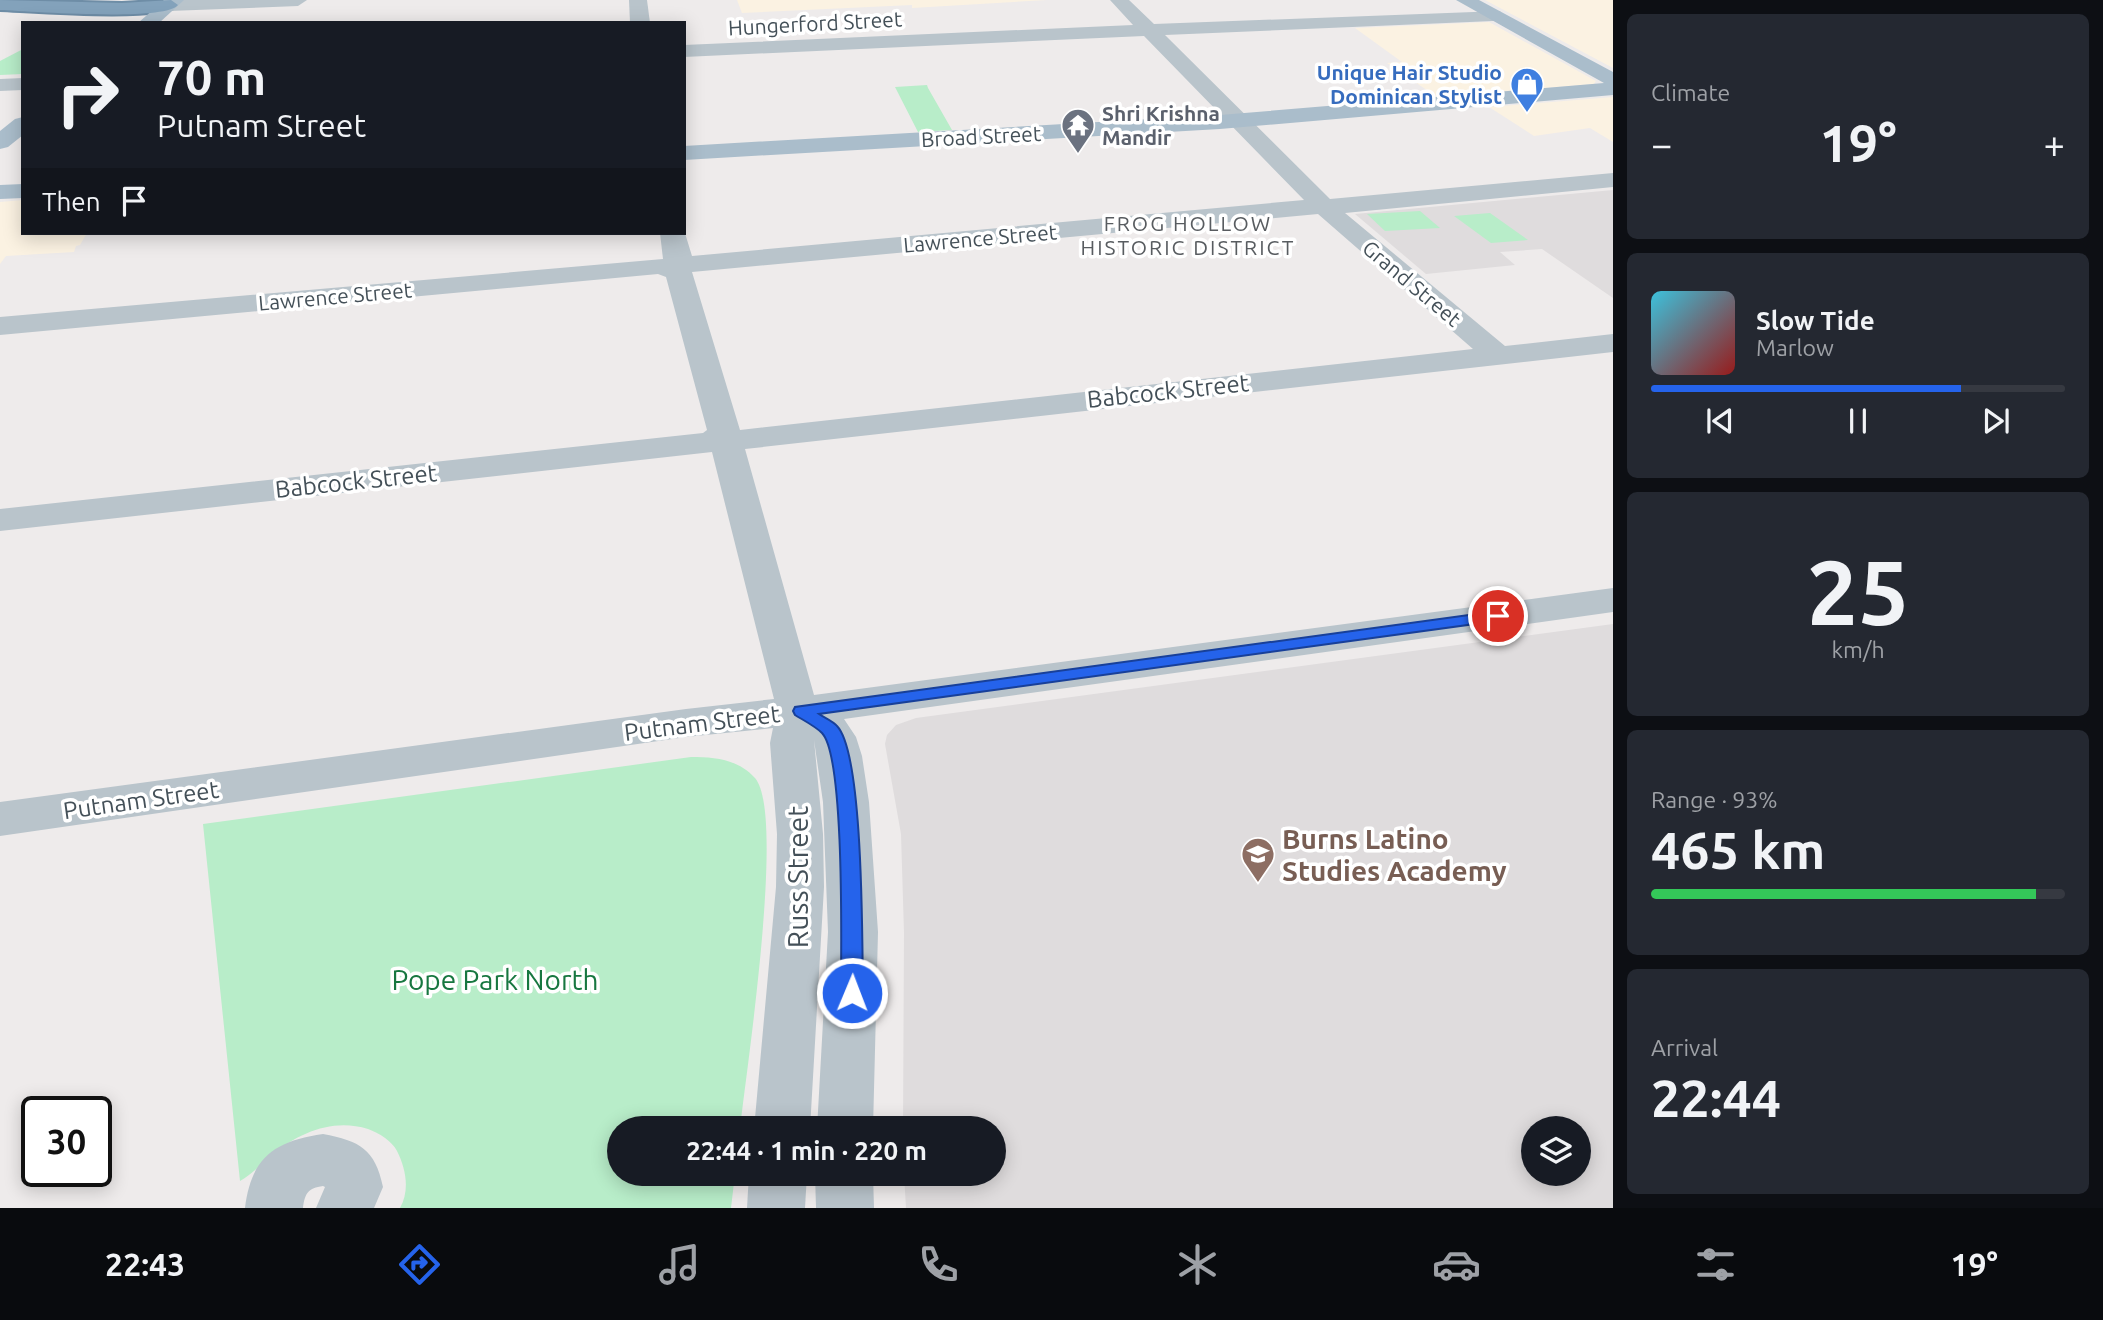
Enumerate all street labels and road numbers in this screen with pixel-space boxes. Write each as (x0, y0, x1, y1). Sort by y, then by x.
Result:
street label: Hungerford Street (727, 6, 903, 40)
street label: Broad Street (920, 121, 1042, 151)
street label: Lawrence Street (902, 219, 1058, 257)
street label: Grand Street (1358, 235, 1466, 331)
street label: Lawrence Street (257, 277, 413, 315)
street label: Babcock Street (1086, 369, 1251, 413)
street label: Babcock Street (274, 459, 439, 503)
street label: Putnam Street (623, 700, 782, 746)
street label: Putnam Street (62, 776, 221, 824)
street label: Russ Street (782, 806, 813, 948)

